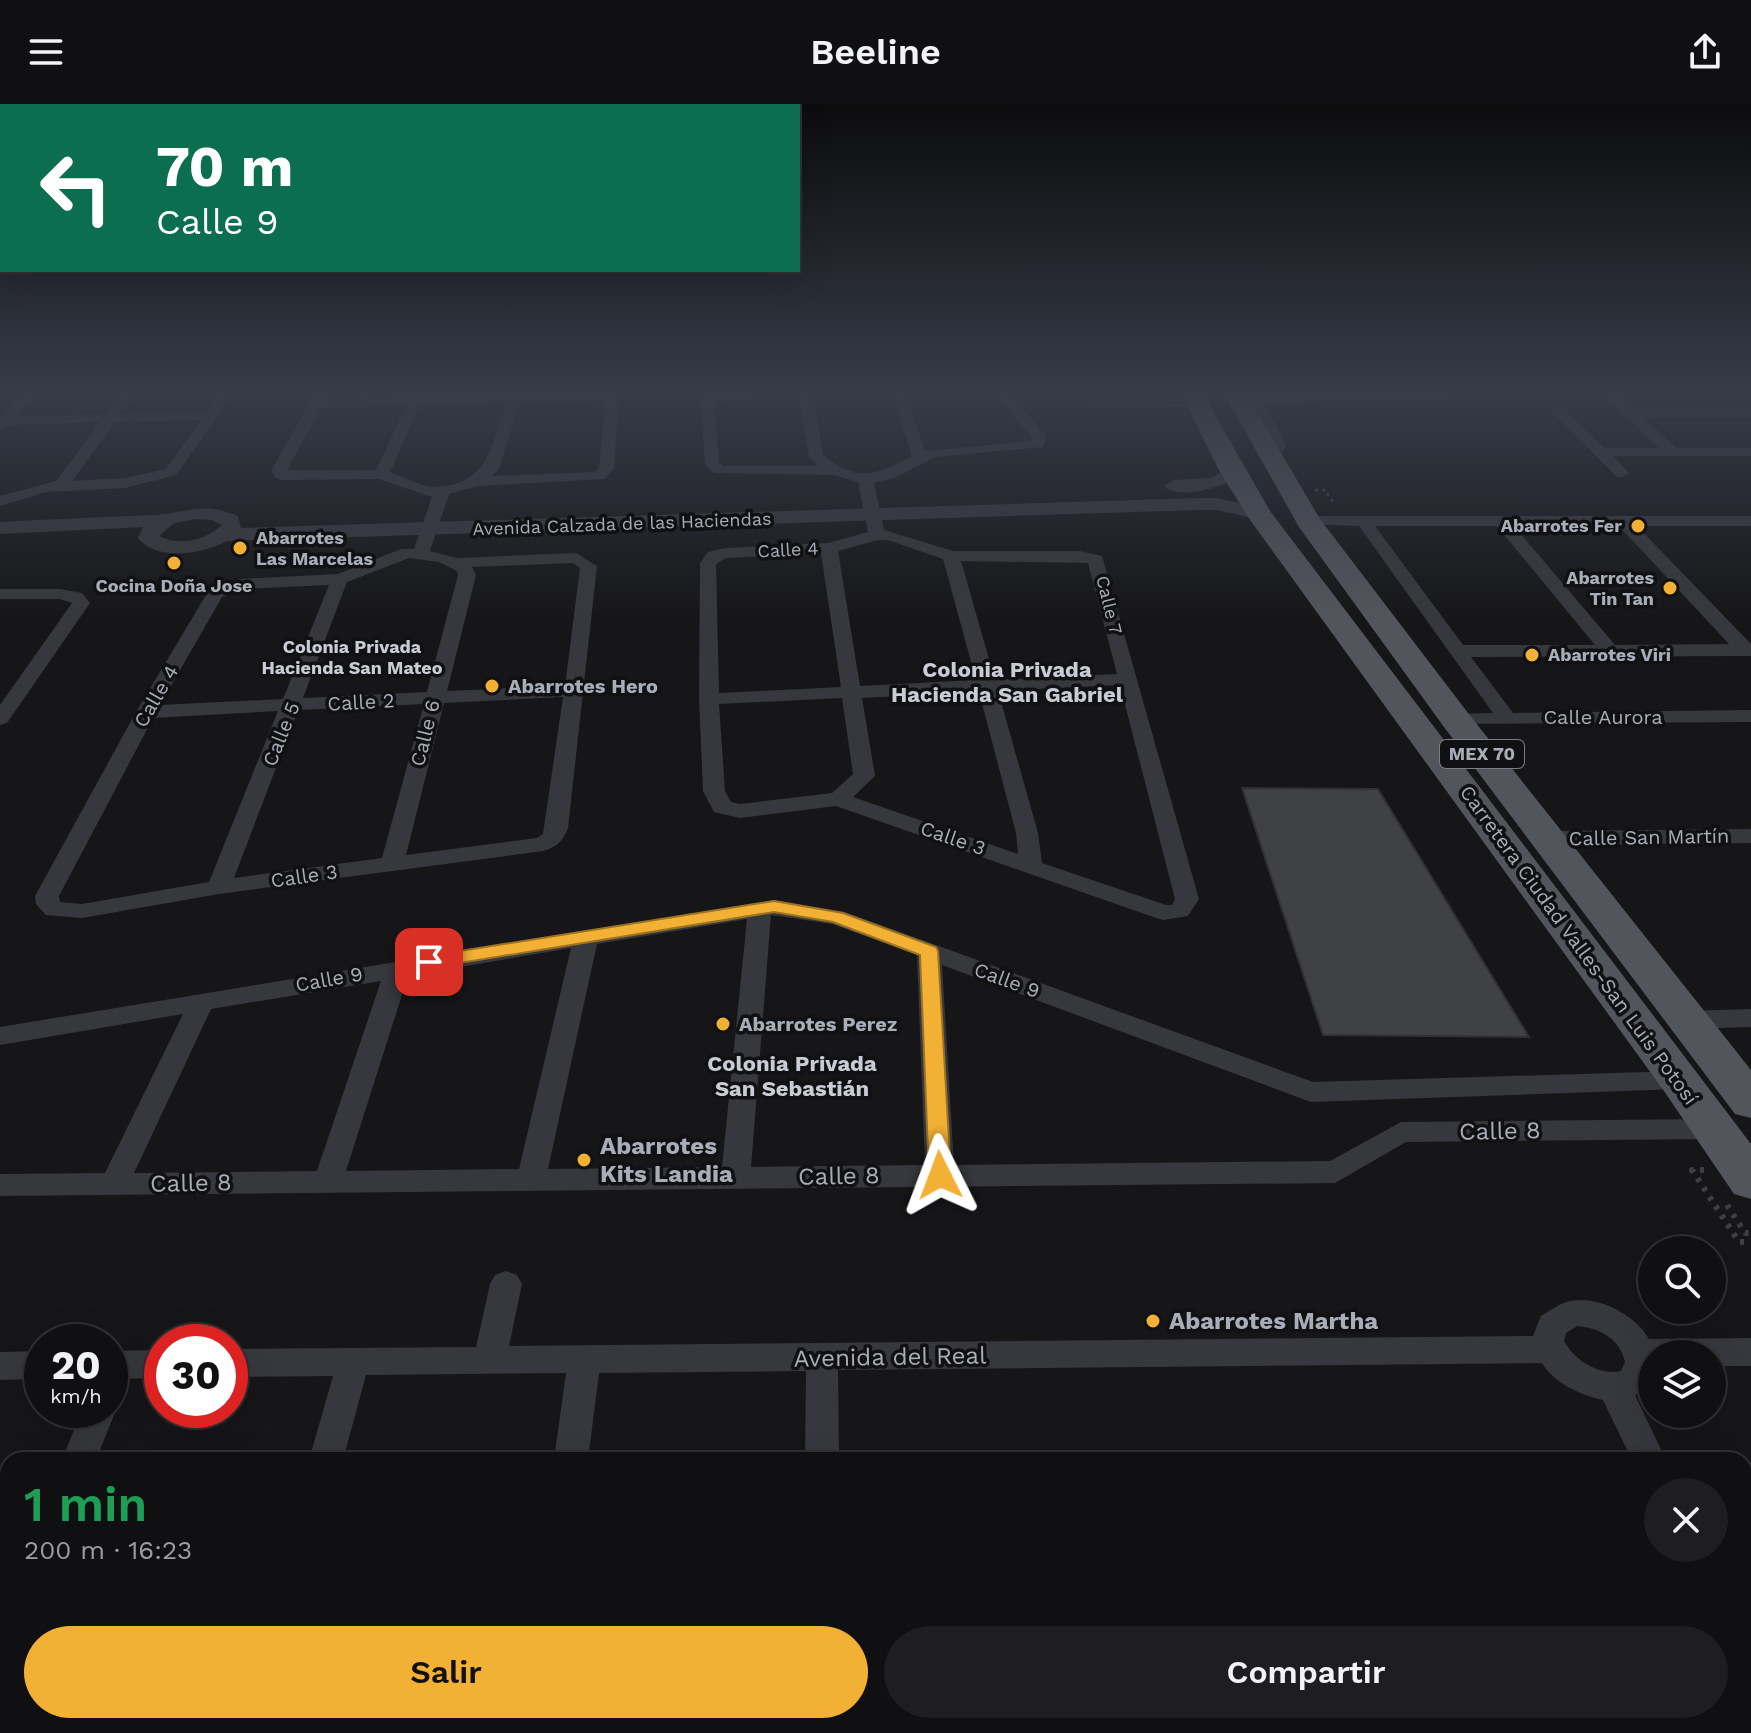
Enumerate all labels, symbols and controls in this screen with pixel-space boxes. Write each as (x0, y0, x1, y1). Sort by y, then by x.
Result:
icon: menu (24, 30, 68, 74)
icon: share (1683, 30, 1727, 74)
text: Beeline (810, 31, 941, 73)
text: 70 m (156, 134, 293, 200)
icon: left (24, 136, 128, 240)
text: Calle 9 (156, 201, 278, 243)
street label: Avenida Calzada de las Haciendas (472, 508, 772, 539)
place label: Abarrotes Fer (1501, 515, 1622, 536)
marker: Abarrotes Fer (1629, 517, 1647, 535)
place label: Abarrotes Las Marcelas (256, 527, 373, 569)
street label: Calle 4 (757, 537, 819, 562)
marker: Abarrotes Las Marcelas (231, 539, 249, 557)
marker: Cocina Doña Jose (165, 554, 183, 572)
place label: Abarrotes Tin Tan (1566, 567, 1654, 609)
street label: Calle 7 (1092, 573, 1127, 636)
place label: Cocina Doña Jose (96, 575, 252, 596)
marker: Abarrotes Tin Tan (1661, 579, 1679, 597)
district label: Colonia Privada Hacienda San Mateo (261, 636, 443, 678)
place label: Abarrotes Viri (1548, 644, 1671, 665)
marker: Abarrotes Viri (1523, 646, 1541, 664)
district label: Colonia Privada Hacienda San Gabriel (891, 657, 1124, 707)
street label: Calle 4 (129, 661, 183, 731)
place label: Abarrotes Hero (508, 674, 658, 698)
marker: Abarrotes Hero (483, 677, 501, 695)
street label: Calle 2 (327, 688, 395, 716)
street label: Calle 6 (405, 697, 445, 769)
street label: Calle 5 (257, 698, 305, 770)
street label: Calle Aurora (1543, 705, 1663, 729)
road number: MEX 70 (1440, 740, 1524, 768)
street label: Carretera Ciudad Valles-San Luis Potosí (1455, 781, 1703, 1109)
street label: Calle 3 (917, 816, 989, 860)
street label: Calle San Martín (1568, 824, 1730, 850)
street label: Calle 3 (269, 859, 339, 893)
pin (395, 928, 463, 996)
icon: arrive (407, 940, 451, 984)
street label: Calle 9 (971, 957, 1043, 1003)
street label: Calle 9 (293, 961, 365, 997)
place label: Abarrotes Perez (739, 1012, 897, 1036)
marker: Abarrotes Perez (714, 1015, 732, 1033)
district label: Colonia Privada San Sebastián (707, 1051, 877, 1101)
street label: Calle 8 (1459, 1116, 1541, 1146)
place label: Abarrotes Kits Landia (600, 1132, 733, 1188)
position arrow (898, 1133, 982, 1217)
marker: Abarrotes Kits Landia (575, 1151, 593, 1169)
street label: Calle 8 (798, 1161, 880, 1191)
street label: Calle 8 (150, 1168, 232, 1198)
map controls (1638, 1236, 1726, 1428)
button: search (1638, 1236, 1726, 1324)
place label: Abarrotes Martha (1169, 1307, 1378, 1335)
marker: Abarrotes Martha (1144, 1312, 1162, 1330)
speed limit sign: 30 (144, 1324, 248, 1428)
button: layers (1638, 1340, 1726, 1428)
street label: Avenida del Real (793, 1341, 987, 1373)
text: 20 (51, 1342, 101, 1389)
text: km/h (50, 1384, 102, 1408)
text: 1 min (24, 1476, 147, 1533)
button: close (1644, 1478, 1728, 1562)
text: 200 m · 16:23 (24, 1535, 192, 1565)
button: Salir (24, 1626, 868, 1718)
button: Compartir (884, 1626, 1728, 1718)

